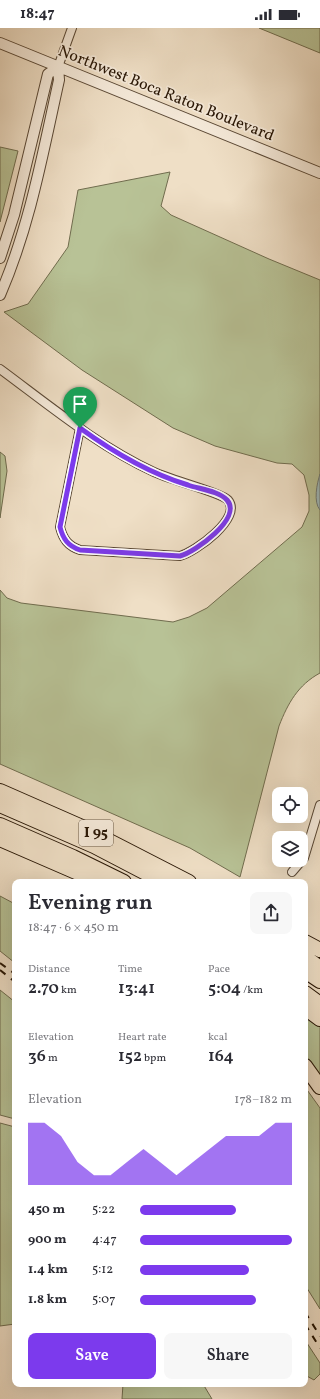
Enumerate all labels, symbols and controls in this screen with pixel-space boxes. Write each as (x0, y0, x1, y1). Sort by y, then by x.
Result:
text: 18:47 (20, 4, 55, 25)
street label: Northwest Boca Raton Boulevard (55, 41, 277, 147)
pin (63, 387, 97, 428)
icon: arrive (69, 393, 91, 415)
map controls (272, 787, 308, 867)
button: locate (272, 787, 308, 823)
road number: I 95 (79, 820, 113, 846)
button: layers (272, 831, 308, 867)
text: Evening run (28, 888, 153, 919)
button: share (250, 892, 292, 934)
text: 18:47 · 6 × 450 m (28, 919, 119, 937)
text: Distance (28, 962, 70, 977)
text: Time (118, 962, 142, 977)
text: Pace (208, 962, 230, 977)
text: 2.70 (28, 977, 59, 1000)
text: 13:41 (118, 977, 155, 1000)
text: 5:04 (208, 977, 241, 1000)
text: km (59, 983, 77, 998)
text: /km (241, 983, 263, 998)
text: Elevation (28, 1030, 74, 1045)
text: Heart rate (118, 1030, 167, 1045)
text: kcal (208, 1030, 228, 1045)
text: 36 (28, 1045, 46, 1068)
text: 152 (118, 1045, 142, 1068)
text: 164 (208, 1045, 234, 1068)
text: m (46, 1051, 58, 1066)
text: bpm (142, 1051, 166, 1066)
text: Elevation (28, 1091, 82, 1109)
text: 178–182 m (234, 1091, 292, 1109)
text: 450 m (28, 1201, 65, 1219)
text: 5:22 (92, 1201, 115, 1219)
text: 900 m (28, 1231, 67, 1249)
text: 4:47 (92, 1231, 117, 1249)
text: 1.4 km (28, 1261, 68, 1279)
text: 5:12 (92, 1261, 113, 1279)
text: 1.8 km (28, 1291, 67, 1309)
text: 5:07 (92, 1291, 115, 1309)
button: Save (28, 1333, 156, 1379)
button: Share (164, 1333, 292, 1379)

